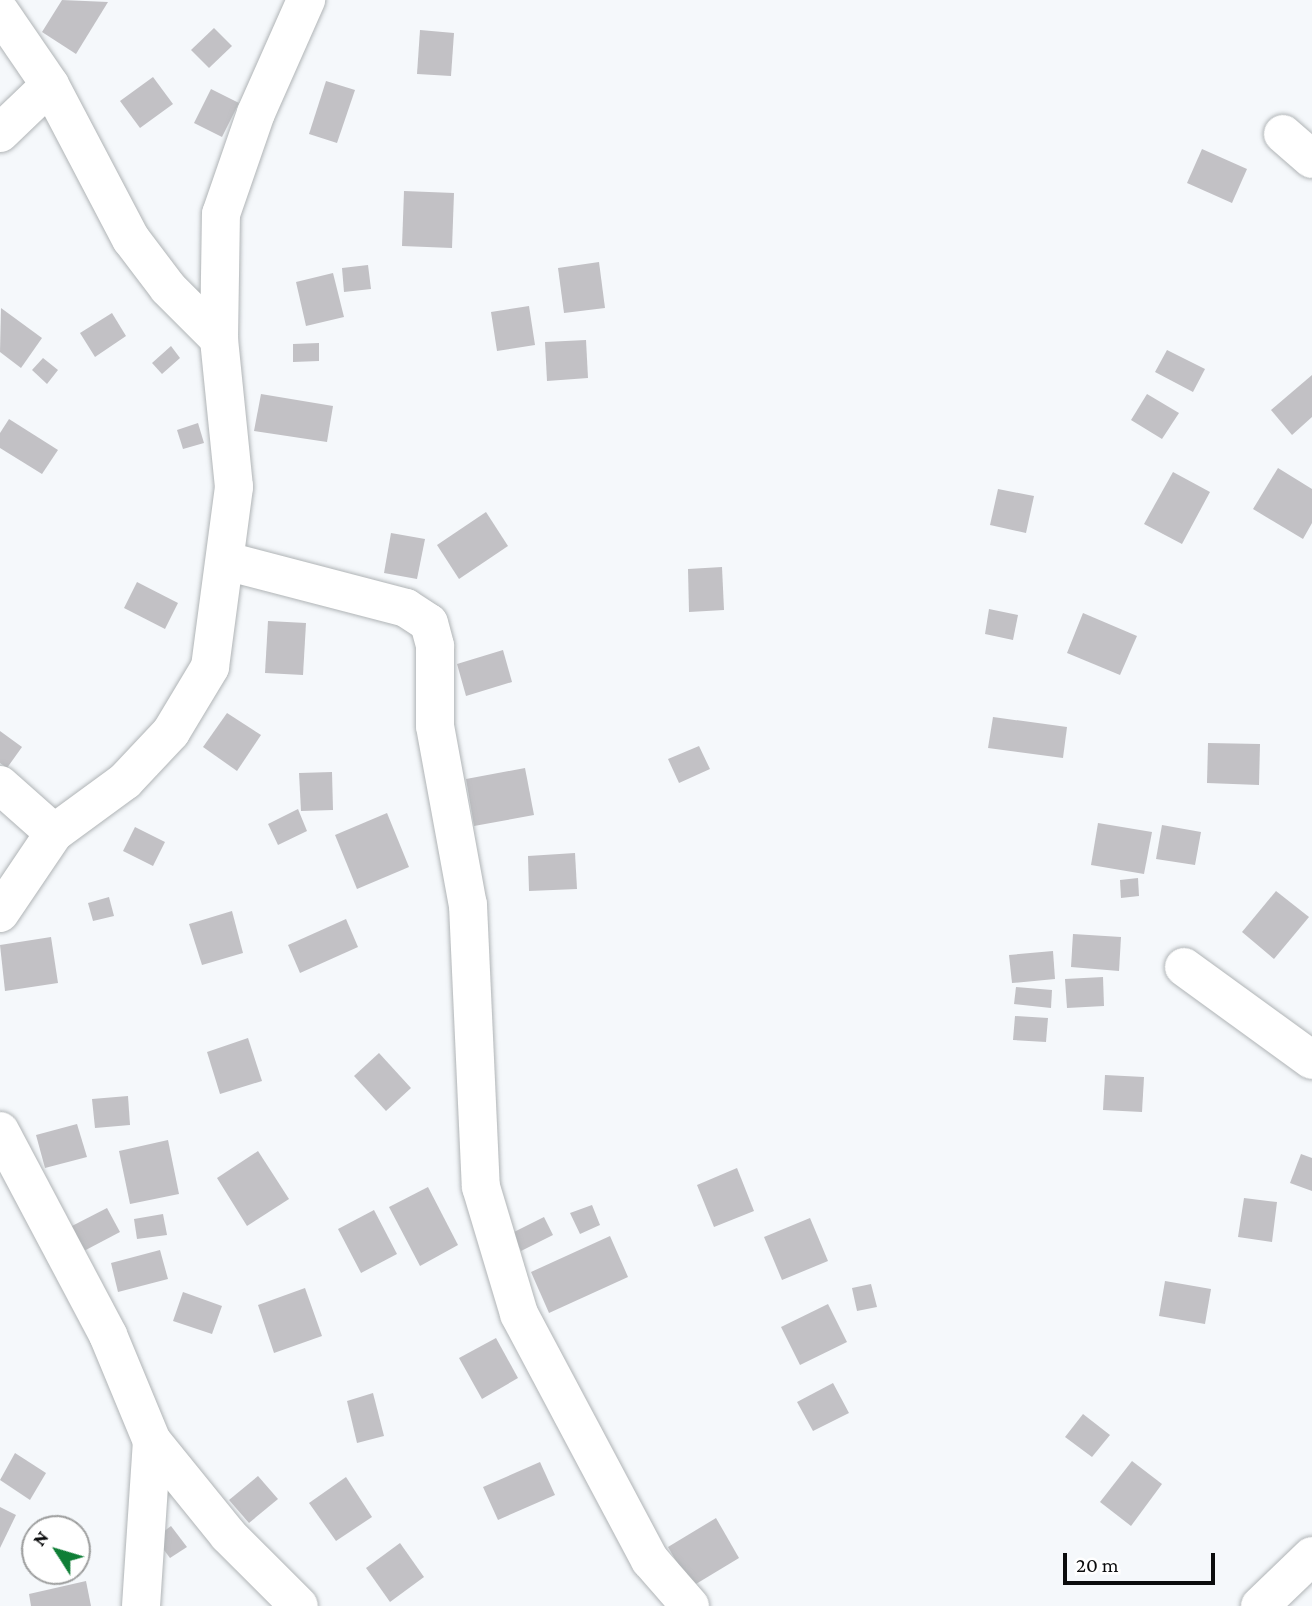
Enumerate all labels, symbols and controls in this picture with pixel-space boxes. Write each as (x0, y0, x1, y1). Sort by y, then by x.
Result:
north arrow (21, 1515, 91, 1585)
text: N (28, 1527, 53, 1550)
scale bar (1067, 1540, 1219, 1584)
text: 20 m (1076, 1553, 1119, 1577)

